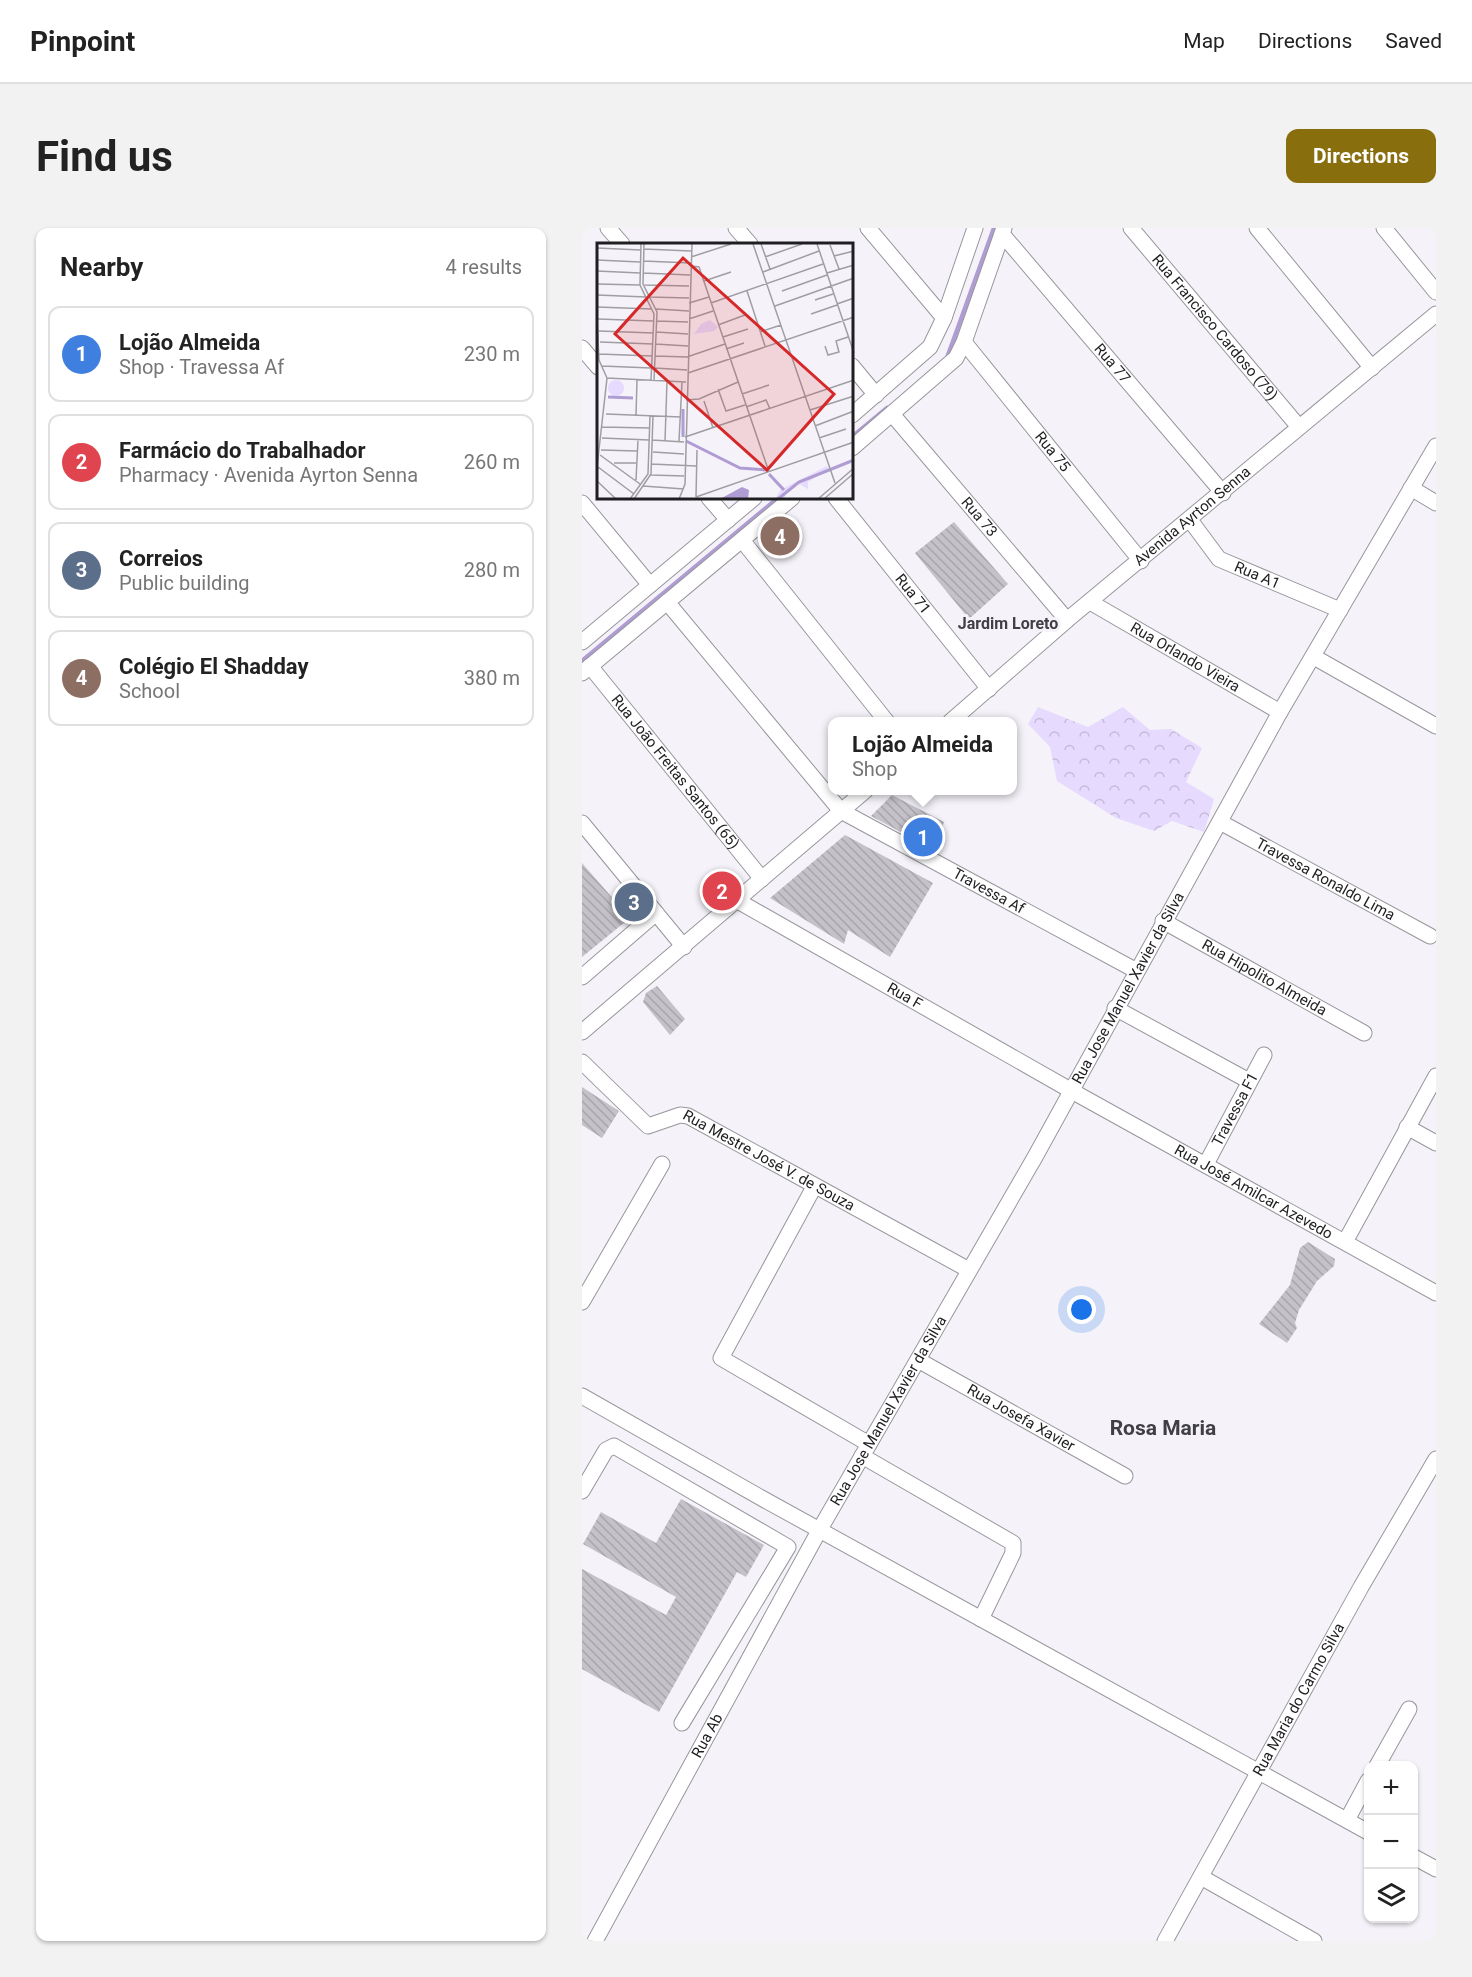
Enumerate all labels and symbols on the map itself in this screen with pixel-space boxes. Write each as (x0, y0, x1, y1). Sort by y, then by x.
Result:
inset map (597, 243, 854, 500)
street label: Rua Francisco Cardoso (79) (1148, 251, 1282, 404)
street label: Rua 77 (1090, 340, 1134, 387)
street label: Rua 75 (1031, 428, 1074, 475)
street label: Avenida Ayrton Senna (1130, 463, 1254, 570)
street label: Rua 73 (958, 493, 1001, 540)
pin: 4 (760, 514, 800, 558)
street label: Rua A1 (1232, 558, 1283, 593)
street label: Rua 71 (891, 570, 934, 618)
district label: Jardim Loreto (958, 614, 1058, 633)
street label: Rua Orlando Vieira (1127, 618, 1243, 696)
street label: Rua João Freitas Santos (65) (608, 691, 743, 853)
pin: 1 (904, 814, 942, 860)
street label: Travessa Ronaldo Lima (1253, 834, 1398, 924)
street label: Travessa Af (950, 864, 1028, 918)
pin: 2 (702, 868, 742, 914)
pin: 3 (614, 880, 654, 924)
street label: Rua Jose Manuel Xavier da Silva (1068, 889, 1188, 1087)
street label: Rua Hipolito Almeida (1199, 936, 1330, 1019)
street label: Rua F (884, 979, 926, 1013)
street label: Travessa F1 (1208, 1069, 1262, 1149)
street label: Rua Mestre José V. de Souza (680, 1106, 858, 1215)
street label: Rua José Amilcar Azevedo (1171, 1141, 1336, 1243)
your location (1067, 1295, 1096, 1324)
street label: Rua Jose Manuel Xavier da Silva (826, 1313, 950, 1509)
street label: Rua Josefa Xavier (964, 1380, 1078, 1455)
district label: Rosa Maria (1110, 1416, 1216, 1440)
street label: Rua Maria do Carmo Silva (1249, 1620, 1348, 1779)
street label: Rua Ab (688, 1710, 726, 1761)

